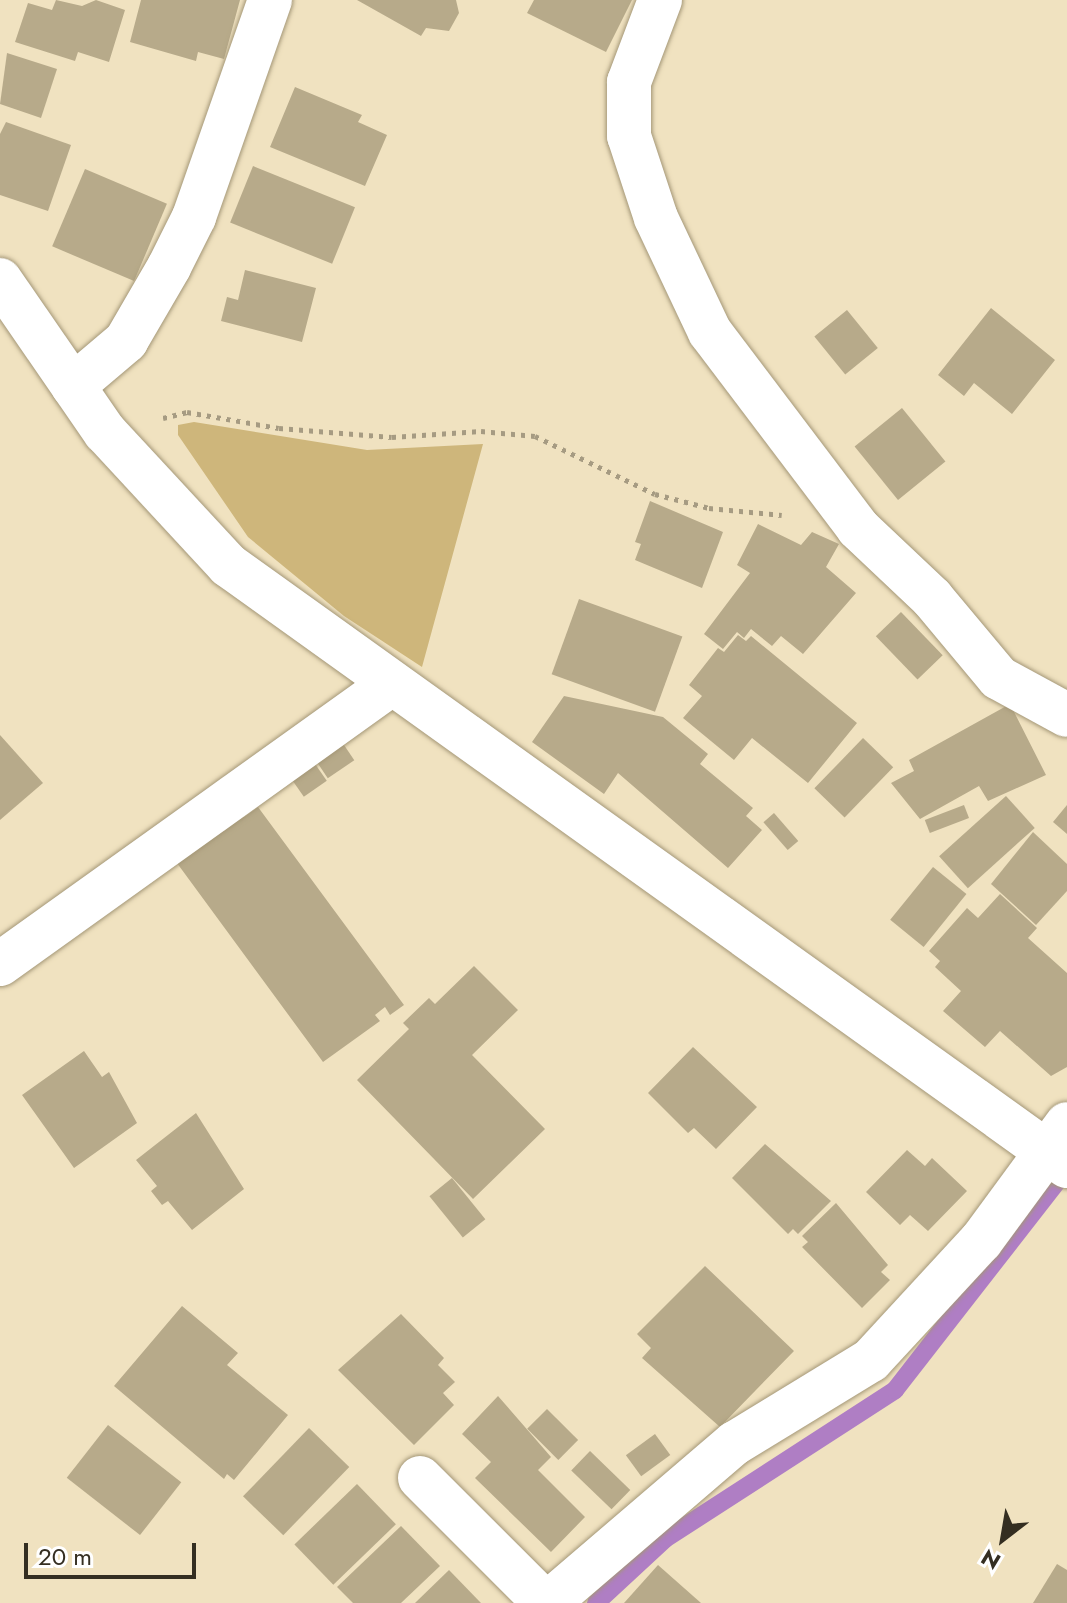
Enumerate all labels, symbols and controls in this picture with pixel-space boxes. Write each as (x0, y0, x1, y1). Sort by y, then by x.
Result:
north arrow (963, 1499, 1043, 1579)
scale bar (28, 1527, 200, 1577)
text: 20 m (38, 1539, 92, 1574)
text: N (975, 1541, 1006, 1578)

